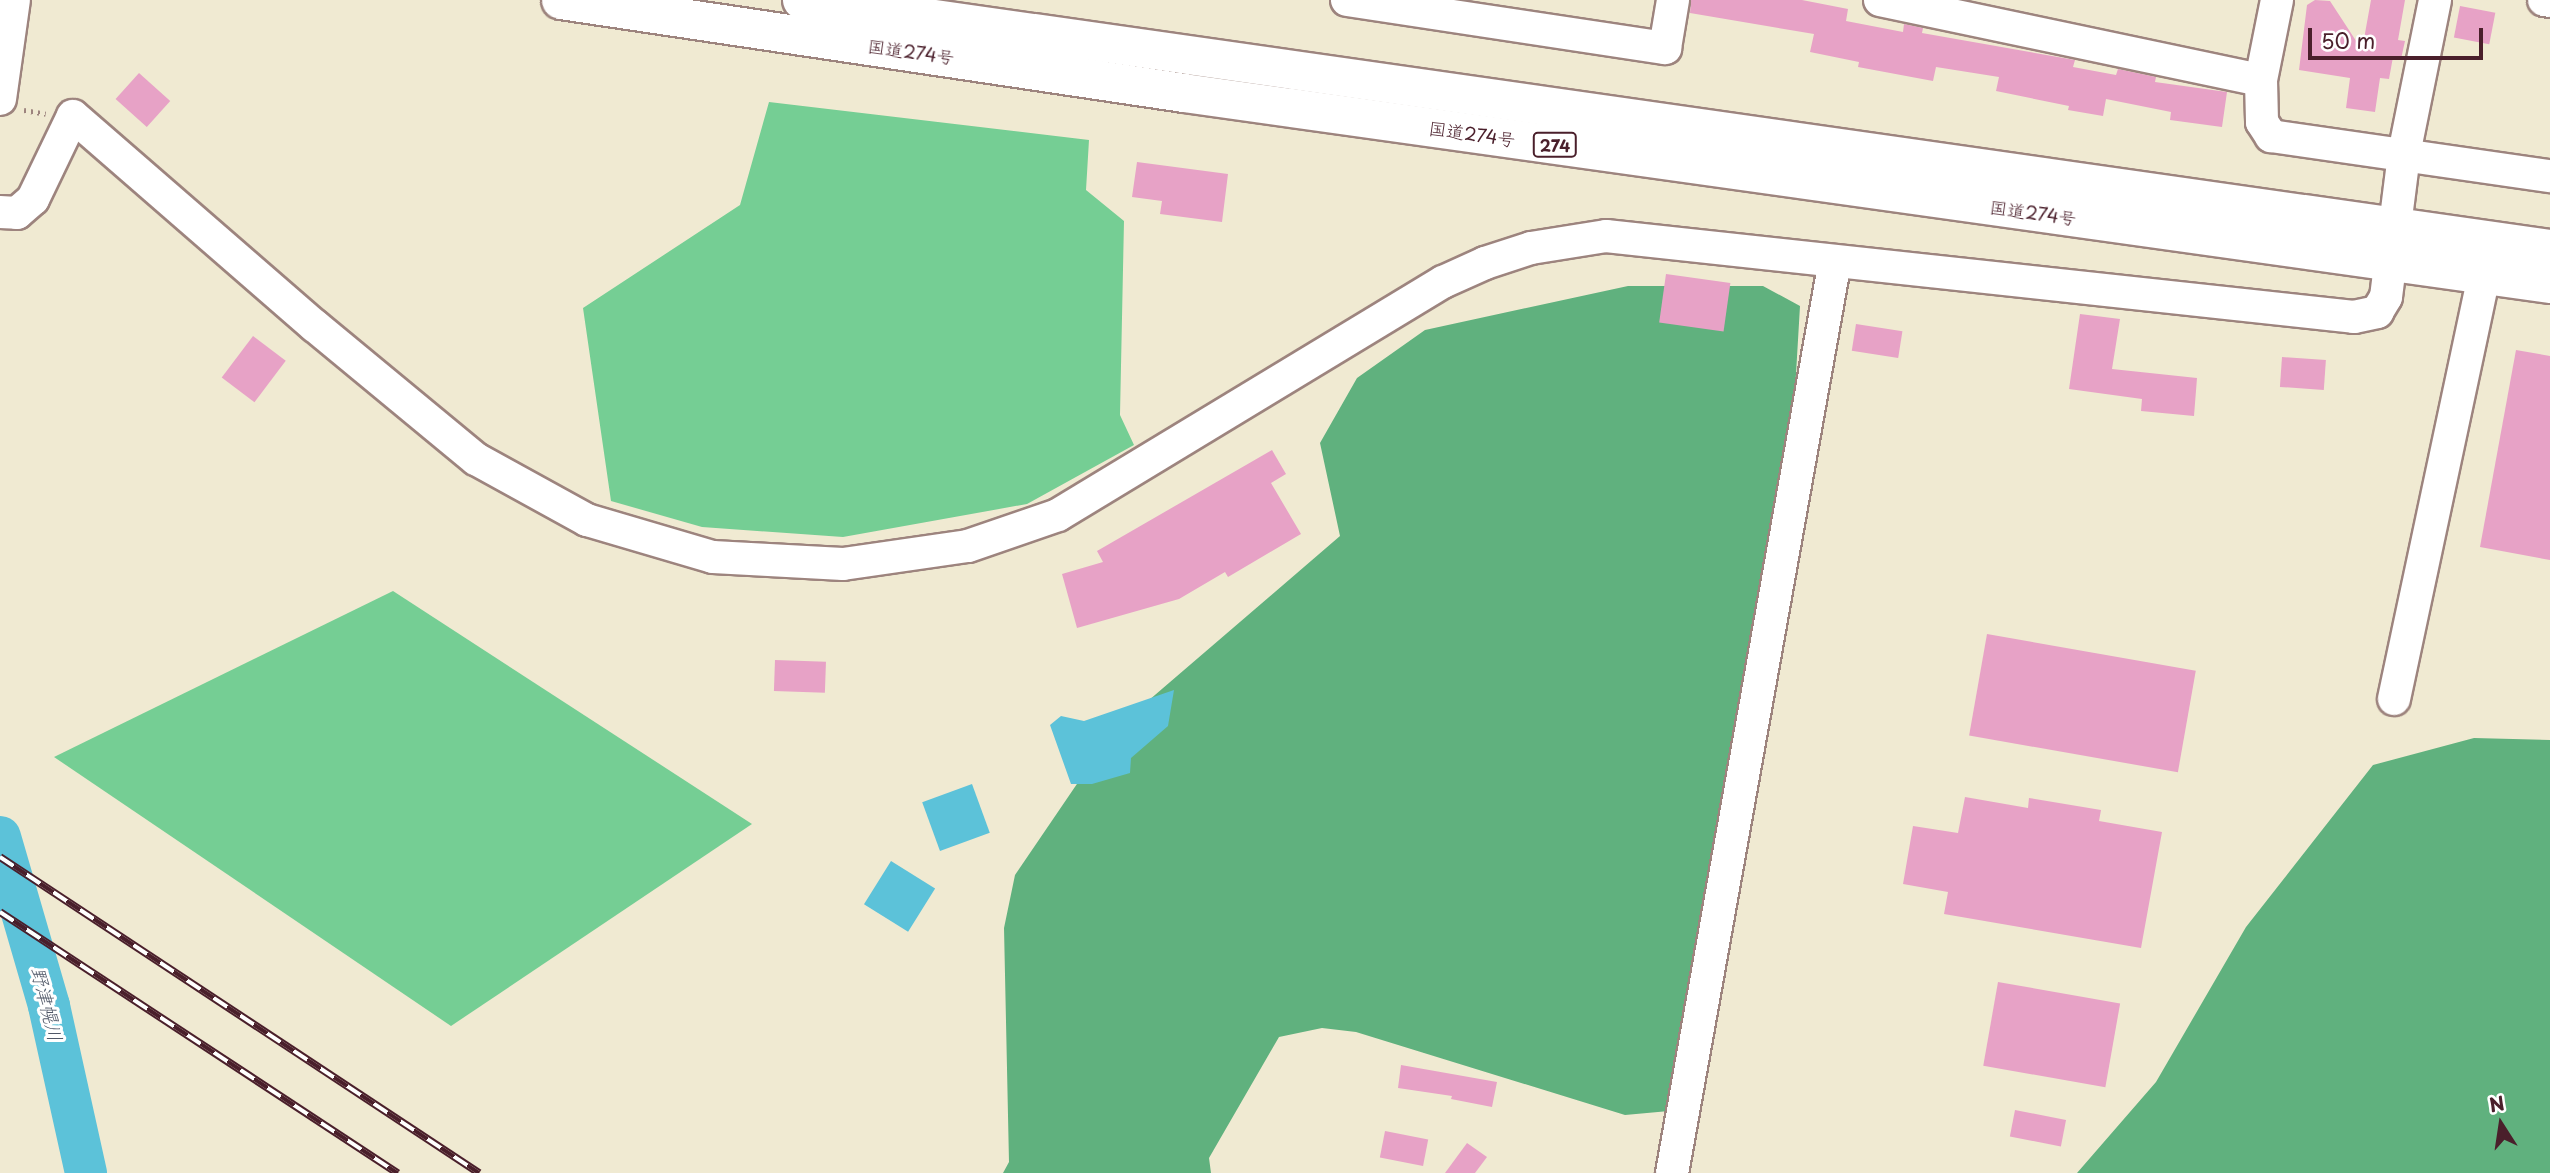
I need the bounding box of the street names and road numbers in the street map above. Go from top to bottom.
street label: 国道274号 [866,35,956,69]
street label: 国道274号 [1427,117,1517,151]
road number: 274 [1532,132,1578,158]
street label: 国道274号 [1988,196,2078,230]

